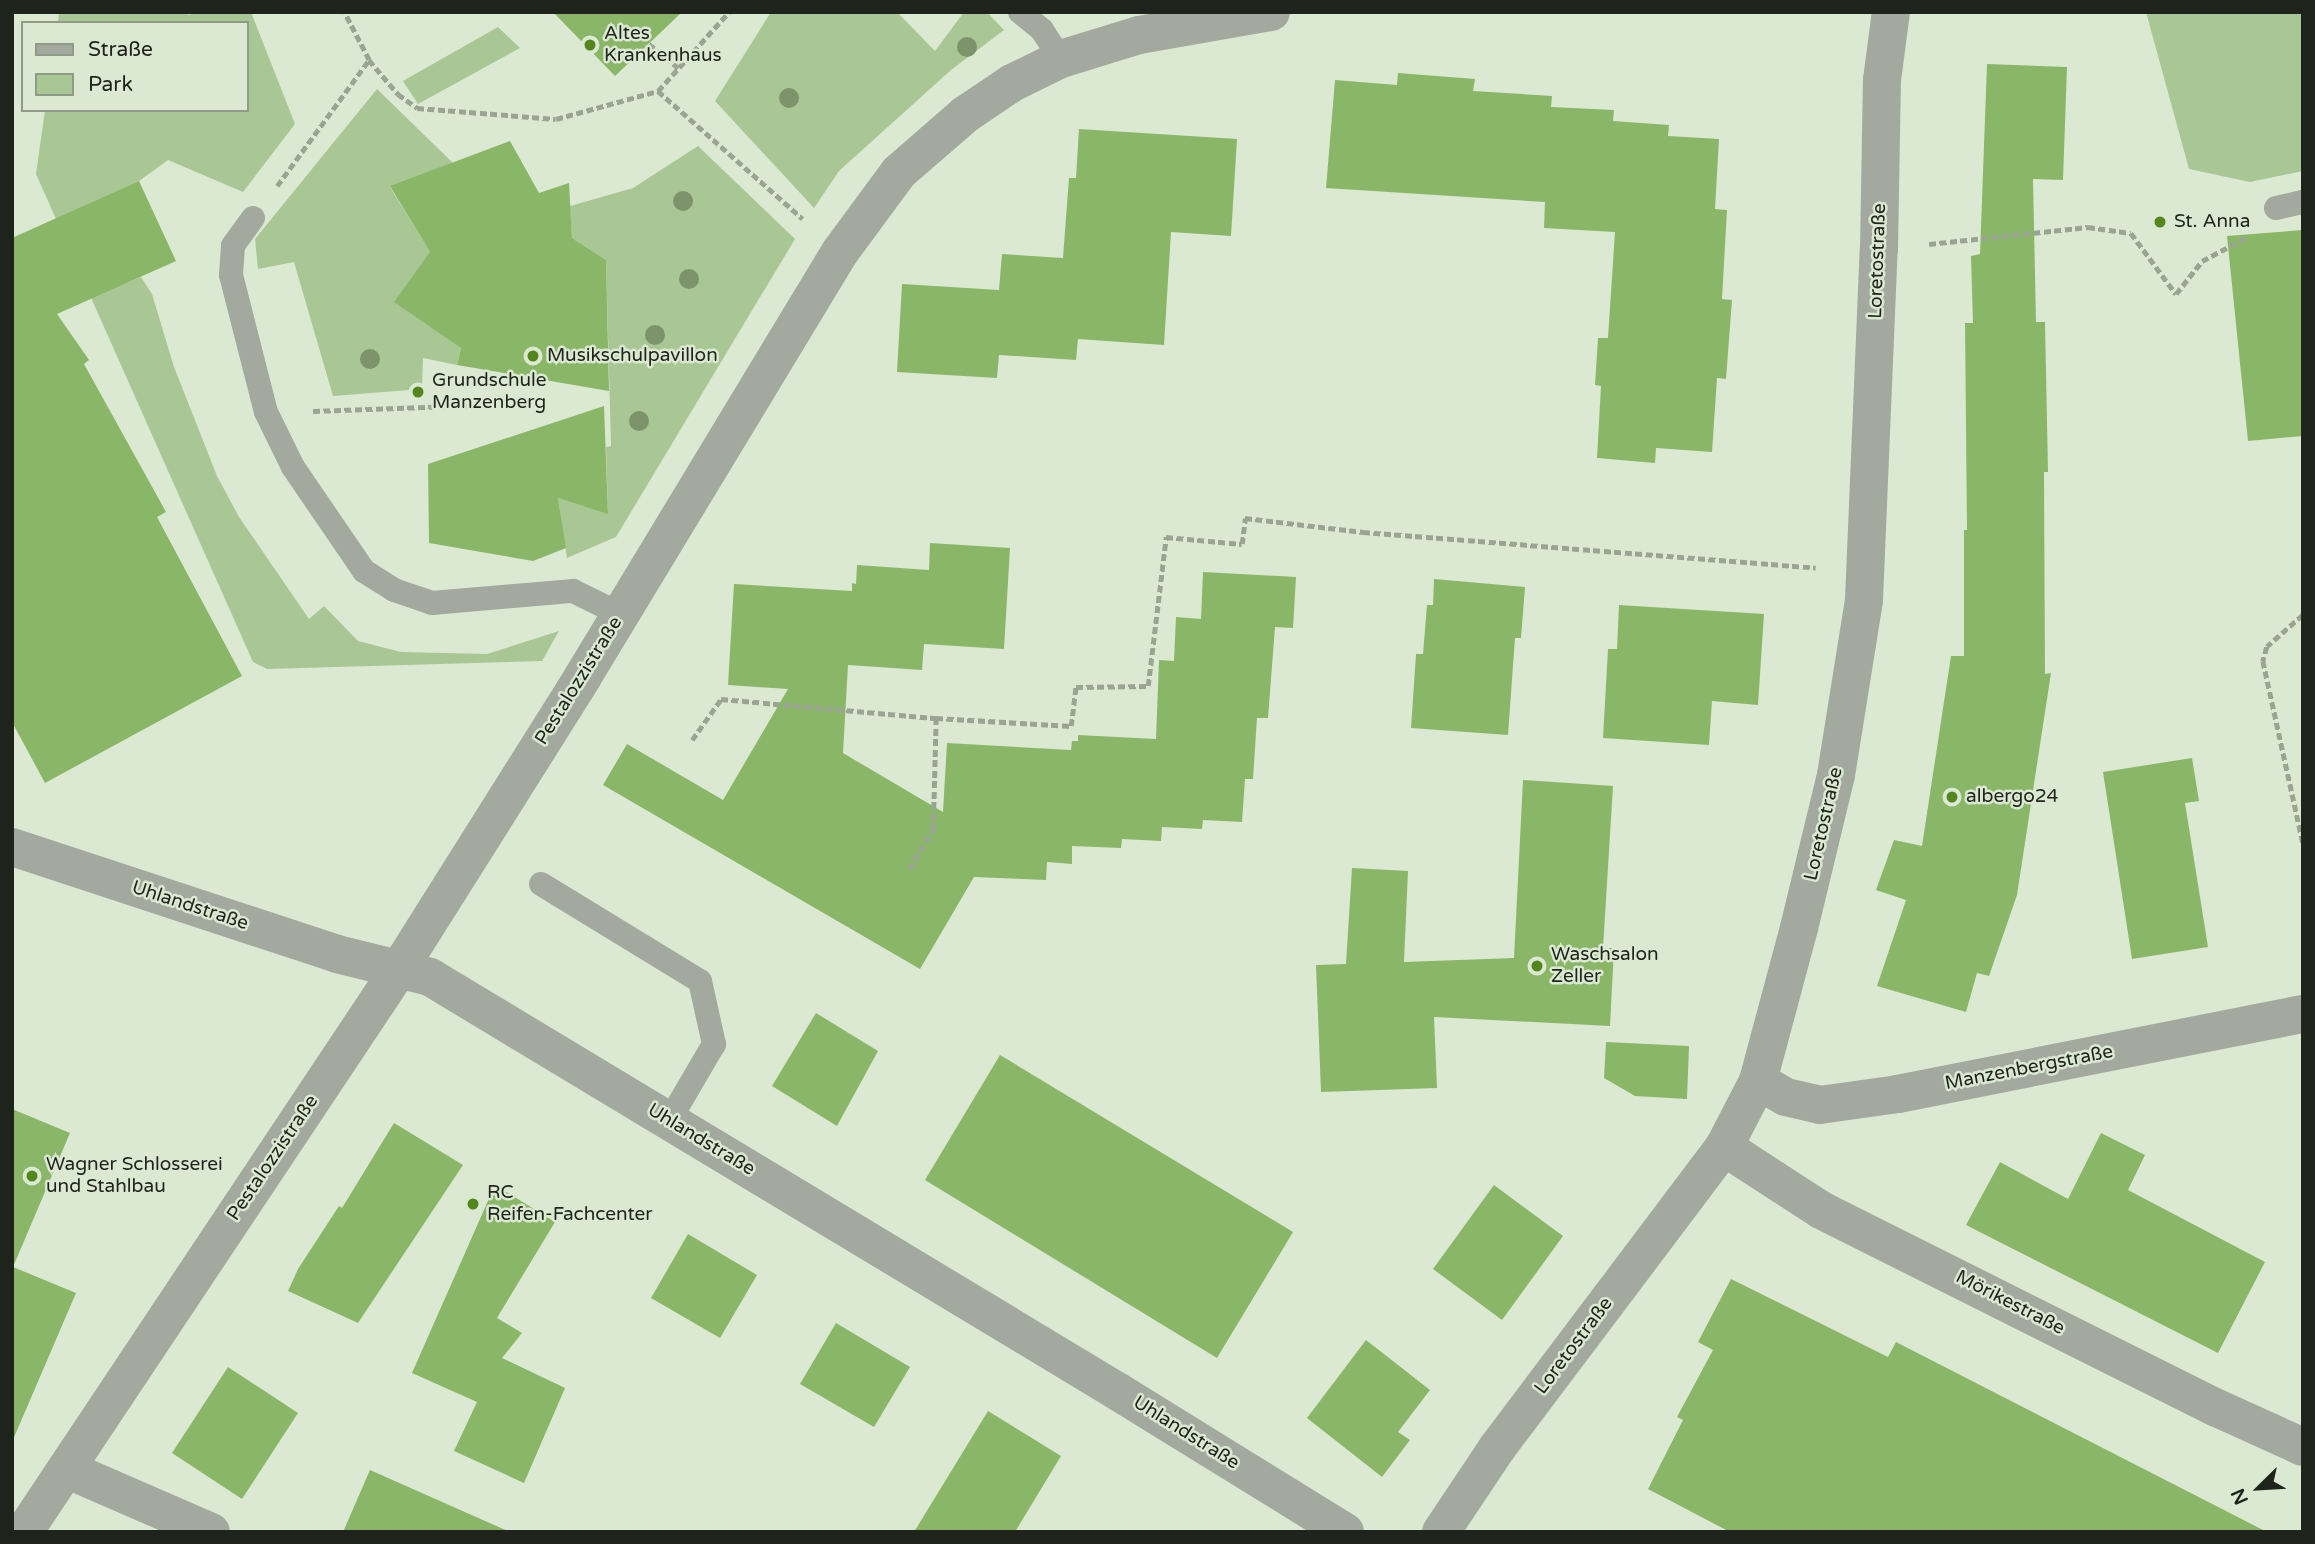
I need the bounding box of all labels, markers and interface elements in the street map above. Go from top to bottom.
legend [21,21,248,112]
place label: Altes Krankenhaus [604,23,722,67]
text: Straße [88,37,153,62]
marker: Altes Krankenhaus [582,37,598,53]
text: Park [88,72,133,97]
street label: Loretostraße [1865,203,1891,319]
place label: St. Anna [2174,211,2250,233]
marker: St. Anna [2152,214,2168,230]
place label: Musikschulpavillon [547,345,718,367]
marker: Musikschulpavillon [525,348,541,364]
place label: Grundschule Manzenberg [432,370,547,414]
marker: Grundschule Manzenberg [410,384,426,400]
street label: Pestalozzistraße [530,613,628,749]
street label: Loretostraße [1800,765,1848,883]
place label: albergo24 [1966,786,2059,808]
marker: albergo24 [1944,789,1960,805]
street label: Uhlandstraße [129,876,251,936]
place label: Waschsalon Zeller [1551,944,1659,988]
marker: Waschsalon Zeller [1529,958,1545,974]
street label: Manzenbergstraße [1943,1041,2115,1095]
street label: Pestalozzistraße [223,1091,323,1225]
street label: Uhlandstraße [643,1099,759,1181]
place label: Wagner Schlosserei und Stahlbau [46,1154,223,1198]
marker: Wagner Schlosserei und Stahlbau [24,1168,40,1184]
place label: RC Reifen-Fachcenter [487,1182,653,1226]
marker: RC Reifen-Fachcenter [465,1196,481,1212]
street label: Mörikestraße [1952,1266,2068,1340]
street label: Loretostraße [1530,1293,1618,1399]
street label: Uhlandstraße [1129,1391,1243,1475]
north arrow [2224,1453,2294,1523]
text: N [2227,1485,2253,1508]

